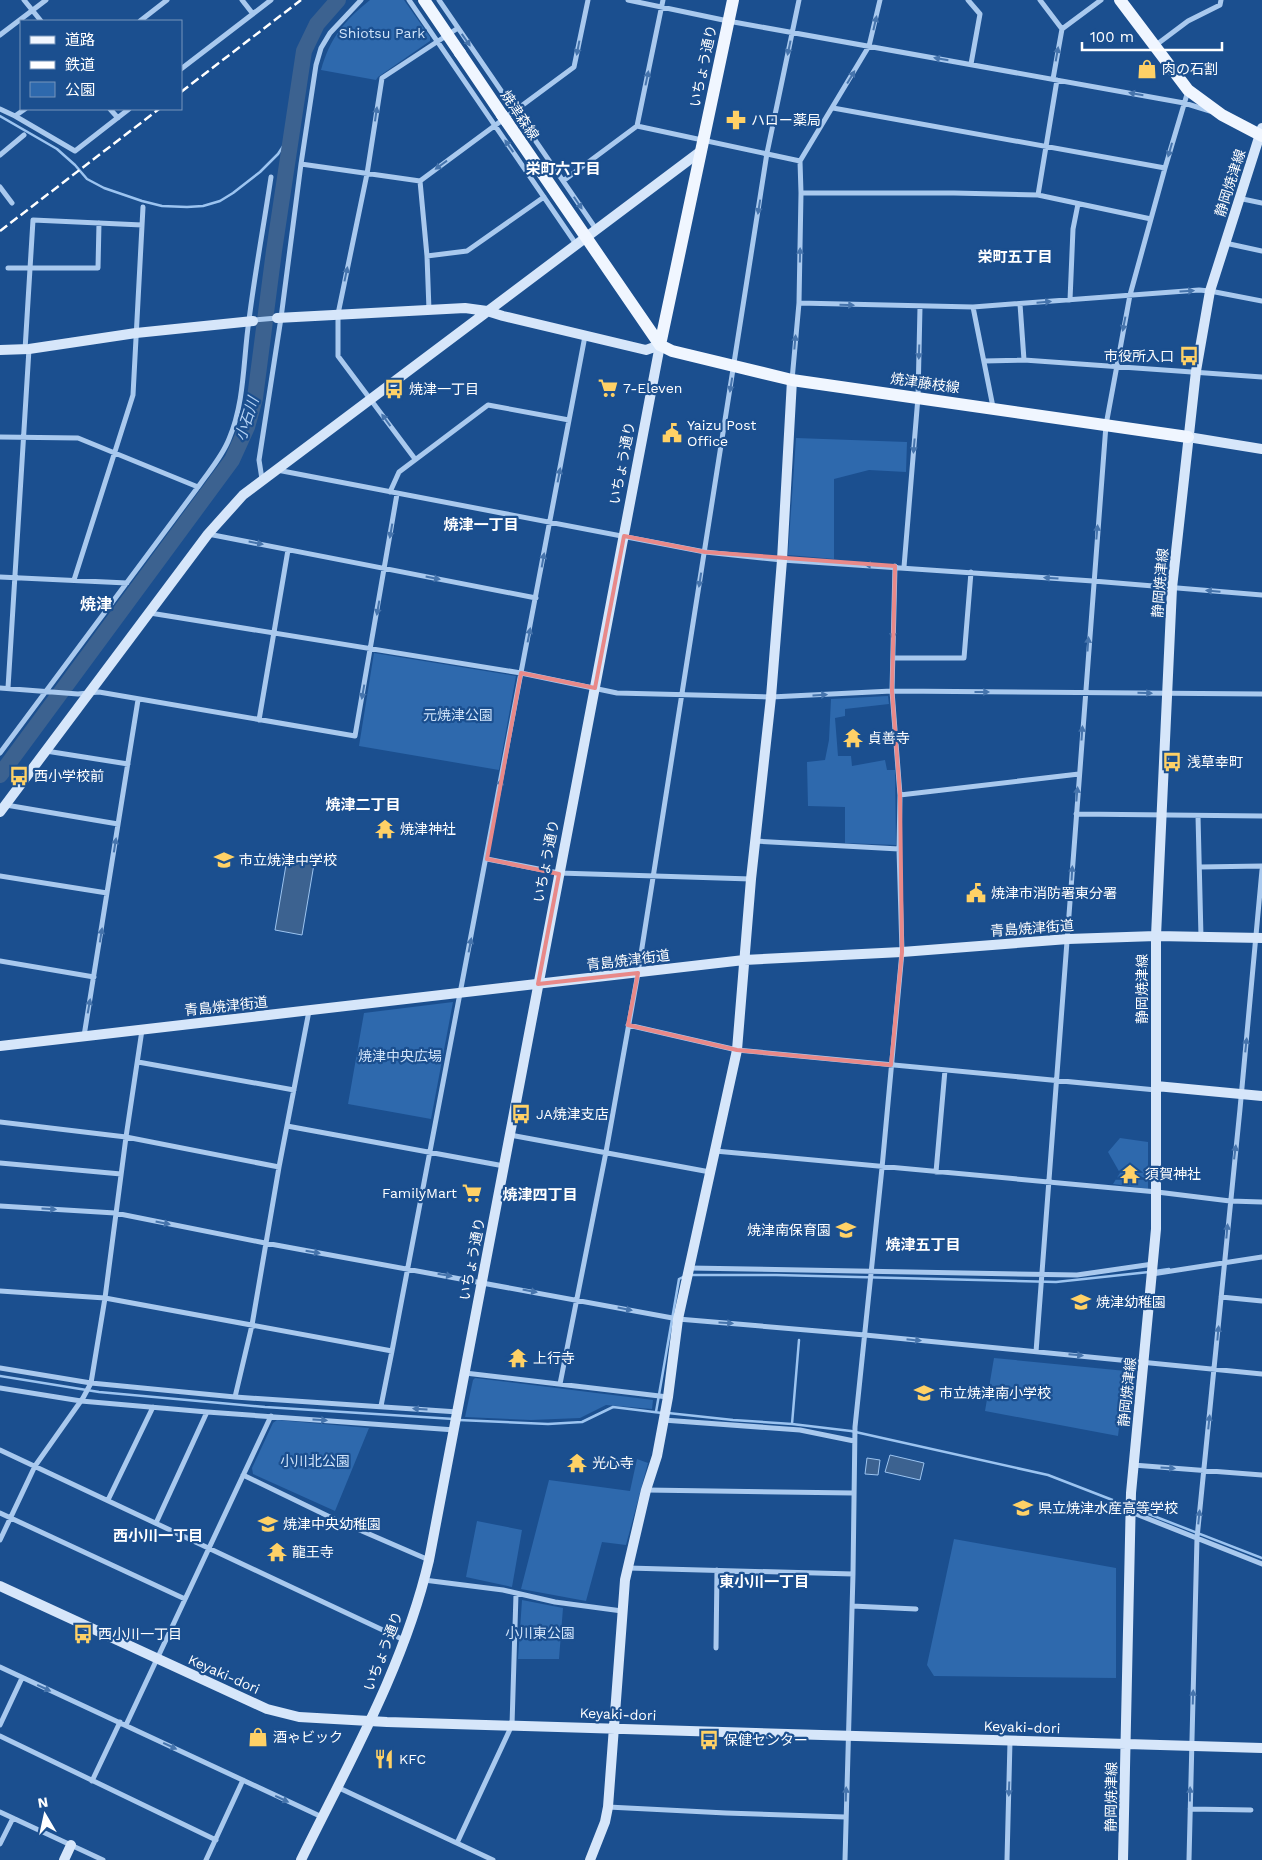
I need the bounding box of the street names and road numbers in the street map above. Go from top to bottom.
street label: いちょう通り [686,23,720,109]
street label: 焼津森線 [498,87,542,143]
street label: 静岡焼津線 [1212,147,1248,219]
street label: 焼津藤枝線 [889,370,961,396]
street label: いちょう通り [606,420,638,506]
street label: 静岡焼津線 [1149,547,1171,619]
street label: いちょう通り [530,818,562,904]
street label: 青島焼津街道 [990,917,1074,939]
street label: 青島焼津街道 [585,947,671,973]
street label: 静岡焼津線 [1134,954,1150,1024]
street label: 青島焼津街道 [183,994,269,1018]
street label: いちょう通り [456,1216,488,1302]
street label: 静岡焼津線 [1115,1356,1139,1428]
street label: いちょう通り [360,1609,406,1693]
street label: Keyaki-dori [186,1651,262,1697]
street label: Keyaki-dori [579,1705,657,1723]
street label: Keyaki-dori [983,1718,1061,1736]
street label: 静岡焼津線 [1102,1762,1120,1832]

